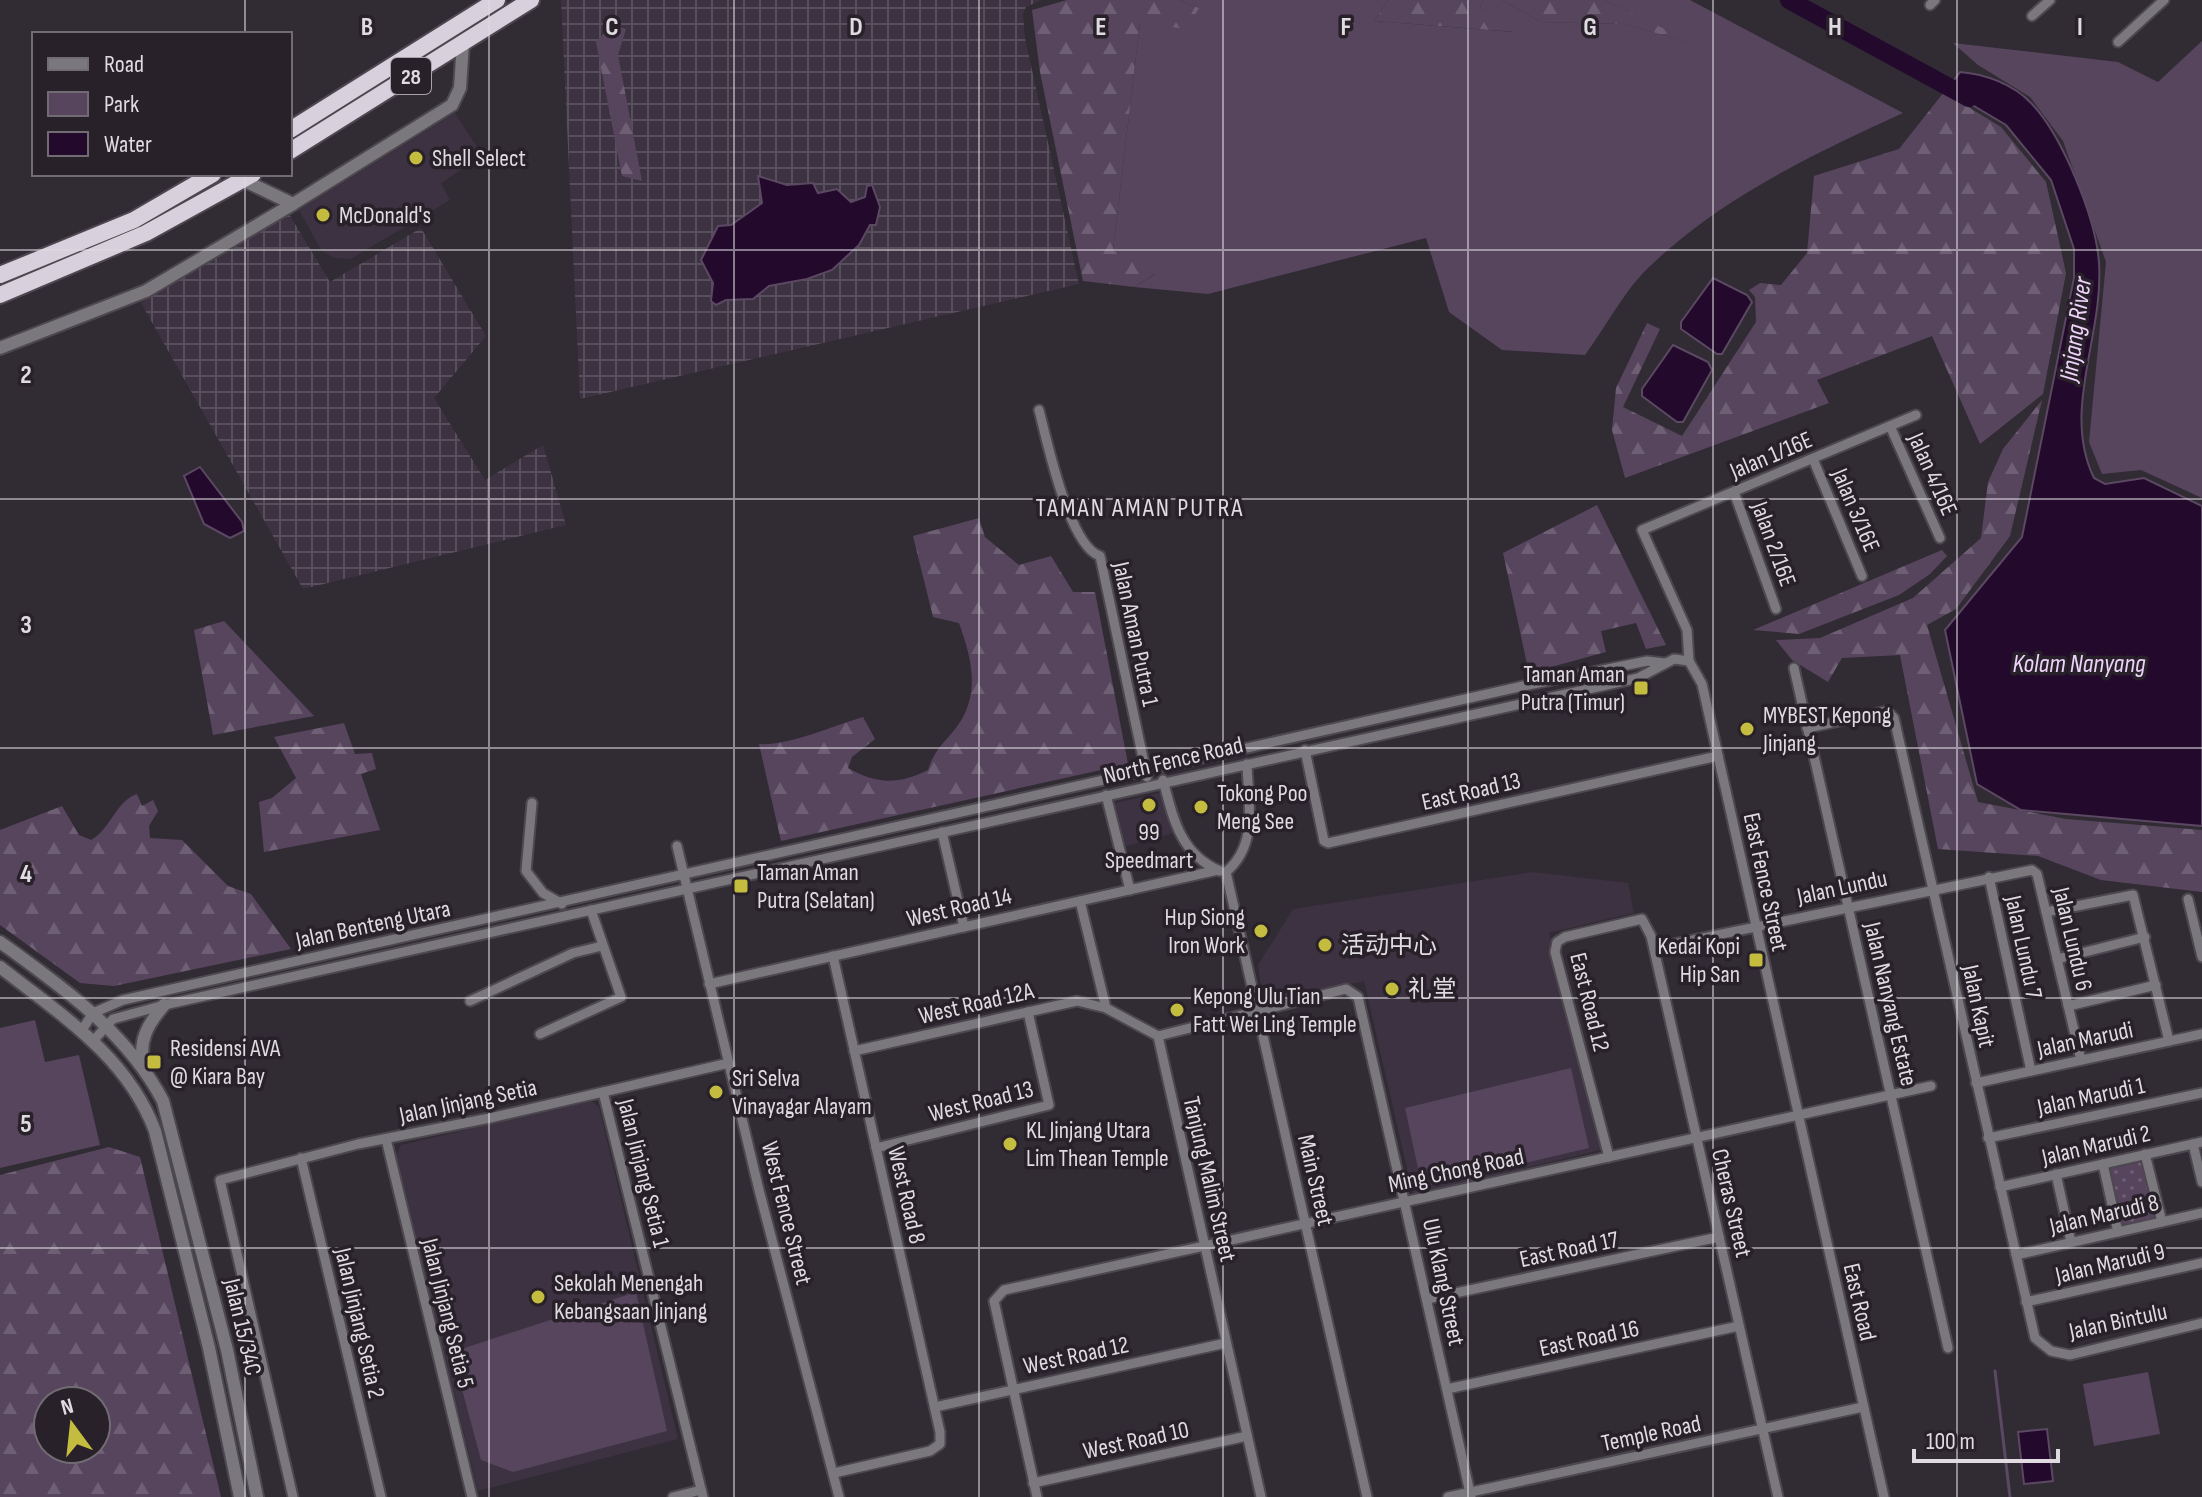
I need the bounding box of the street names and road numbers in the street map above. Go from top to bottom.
road number: 28 [391,58,431,94]
street label: Jalan 1/16E [1725,425,1817,486]
street label: Jalan 4/16E [1901,427,1964,520]
street label: Jalan 3/16E [1825,463,1886,556]
street label: Jalan 2/16E [1744,497,1802,591]
street label: Jalan Aman Putra 1 [1106,558,1165,710]
street label: North Fence Road [1100,730,1246,791]
street label: East Road 13 [1419,766,1523,817]
street label: East Fence Street [1737,810,1794,954]
street label: Jalan Lundu [1794,864,1890,911]
street label: West Road 14 [904,881,1014,934]
street label: Jalan Lundu 6 [2046,883,2099,994]
street label: Jalan Lundu 7 [1998,892,2049,1002]
street label: Jalan Benteng Utara [292,894,453,955]
street label: Jalan Nanyang Estate [1857,918,1923,1089]
street label: East Road 12 [1563,950,1616,1055]
street label: Jalan Kapit [1955,961,2001,1050]
street label: West Road 12A [916,976,1037,1031]
street label: Jalan Marudi [2034,1015,2135,1064]
street label: Jalan Marudi 1 [2034,1071,2148,1122]
street label: Jalan Jinjang Setia [396,1073,539,1130]
street label: West Road 13 [926,1074,1036,1128]
street label: Tanjung Malim Street [1176,1094,1243,1264]
street label: Jalan Jinjang Setia 1 [611,1095,676,1251]
street label: Jalan Marudi 2 [2038,1119,2153,1172]
street label: Main Street [1291,1132,1340,1229]
street label: West Fence Street [755,1138,818,1288]
street label: Ming Chong Road [1386,1142,1527,1199]
street label: West Road 8 [881,1144,932,1247]
street label: Cheras Street [1705,1146,1758,1260]
street label: Jalan Marudi 8 [2046,1188,2162,1241]
street label: Ulu Klang Street [1416,1216,1471,1348]
street label: East Road 17 [1517,1225,1622,1274]
street label: Jalan Jinjang Setia 5 [415,1234,480,1391]
street label: Jalan Marudi 9 [2052,1237,2168,1290]
street label: Jalan Jinjang Setia 2 [328,1244,391,1401]
street label: East Road [1837,1261,1882,1344]
street label: Jalan 15/34C [217,1275,268,1378]
street label: Jalan Bintulu [2066,1297,2170,1346]
street label: East Road 16 [1537,1314,1642,1363]
street label: West Road 12 [1021,1330,1131,1381]
street label: Temple Road [1599,1409,1704,1458]
street label: West Road 10 [1080,1415,1192,1466]

